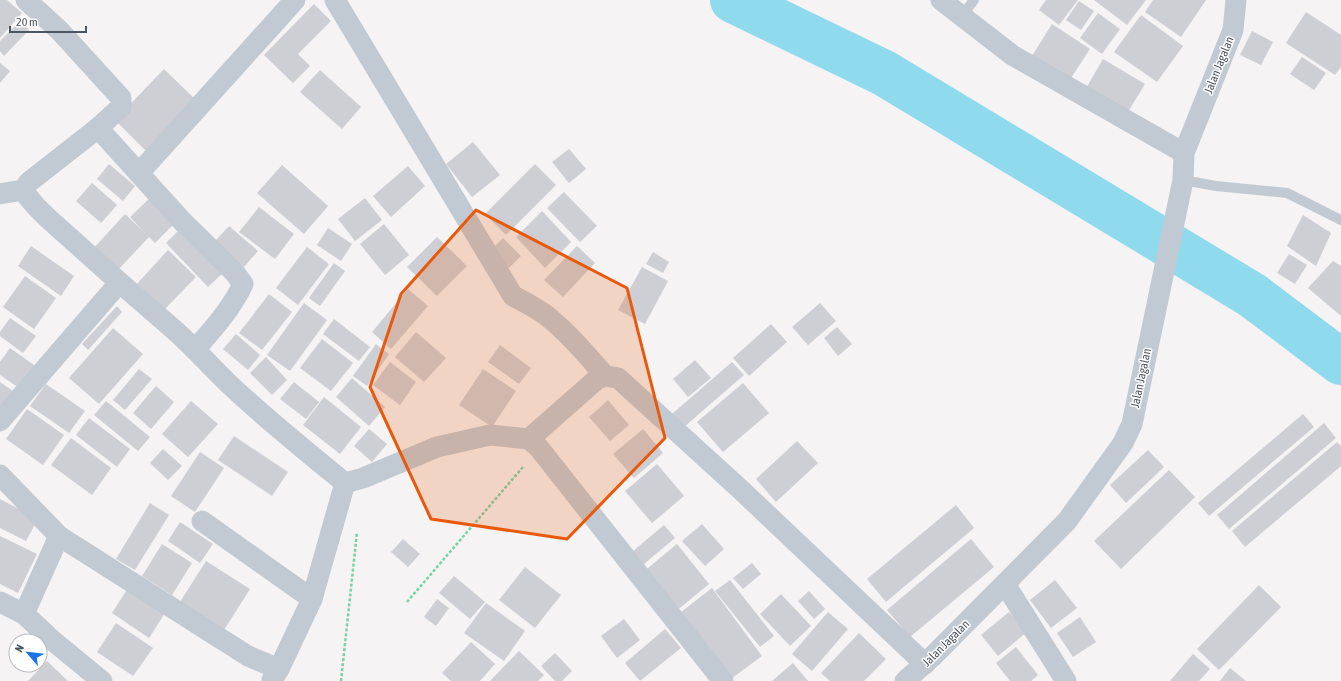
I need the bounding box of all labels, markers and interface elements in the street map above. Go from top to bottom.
scale bar [10,8,86,34]
text: 20 m [16,15,38,29]
street label: Jalan Jagalan [1201,34,1237,96]
street label: Jalan Jagalan [1128,347,1154,409]
street label: Jalan Jagalan [920,617,972,669]
north arrow [8,633,48,673]
text: N [12,643,26,654]

